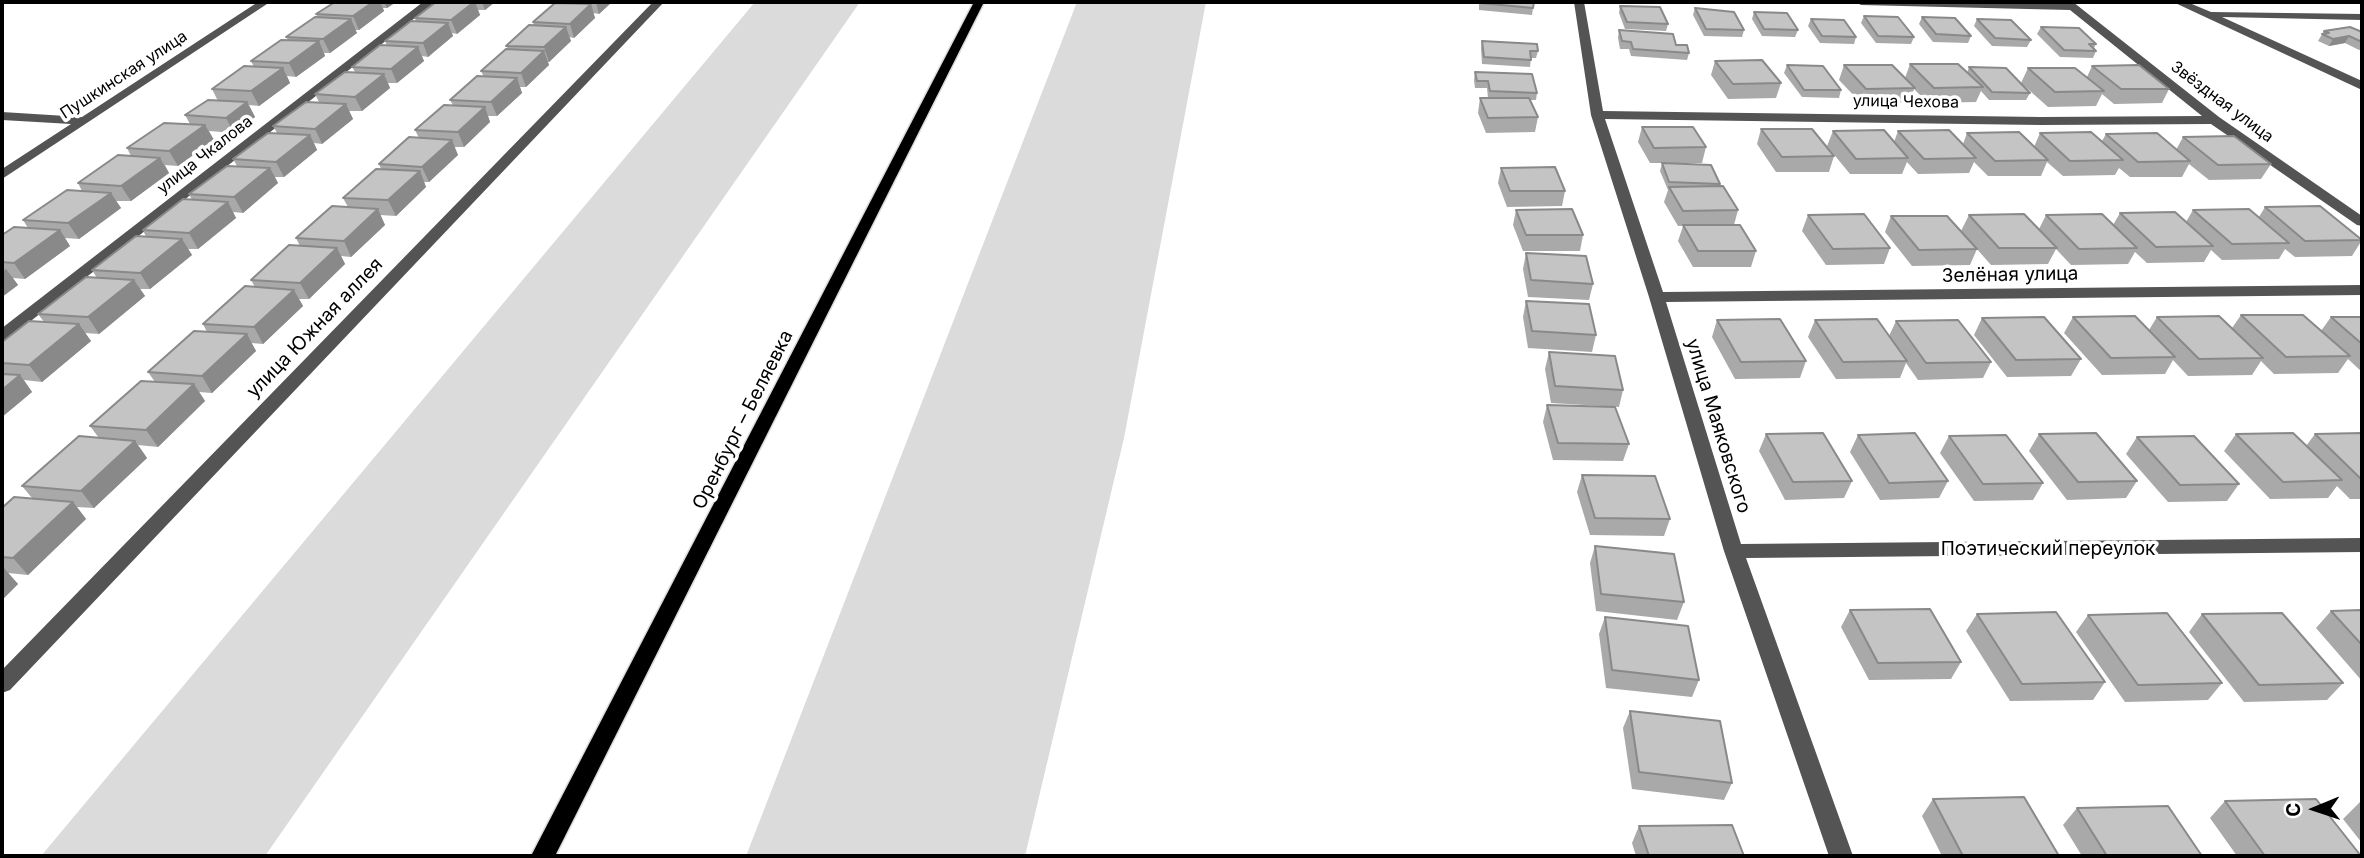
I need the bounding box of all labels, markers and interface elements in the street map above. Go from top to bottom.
street label: Пушкинская улица [57,27,191,123]
street label: Звёздная улица [2167,57,2277,147]
street label: улица Чехова [1853,91,1959,113]
street label: улица Чкалова [154,112,256,198]
street label: улица Южная аллея [242,253,388,403]
street label: Зелёная улица [1942,262,2078,288]
street label: Оренбург – Беляевка [688,327,798,513]
street label: улица Маяковского [1681,336,1755,516]
street label: Поэтический переулок [1941,538,2155,560]
north arrow [2280,774,2350,844]
text: С [2282,802,2305,817]

